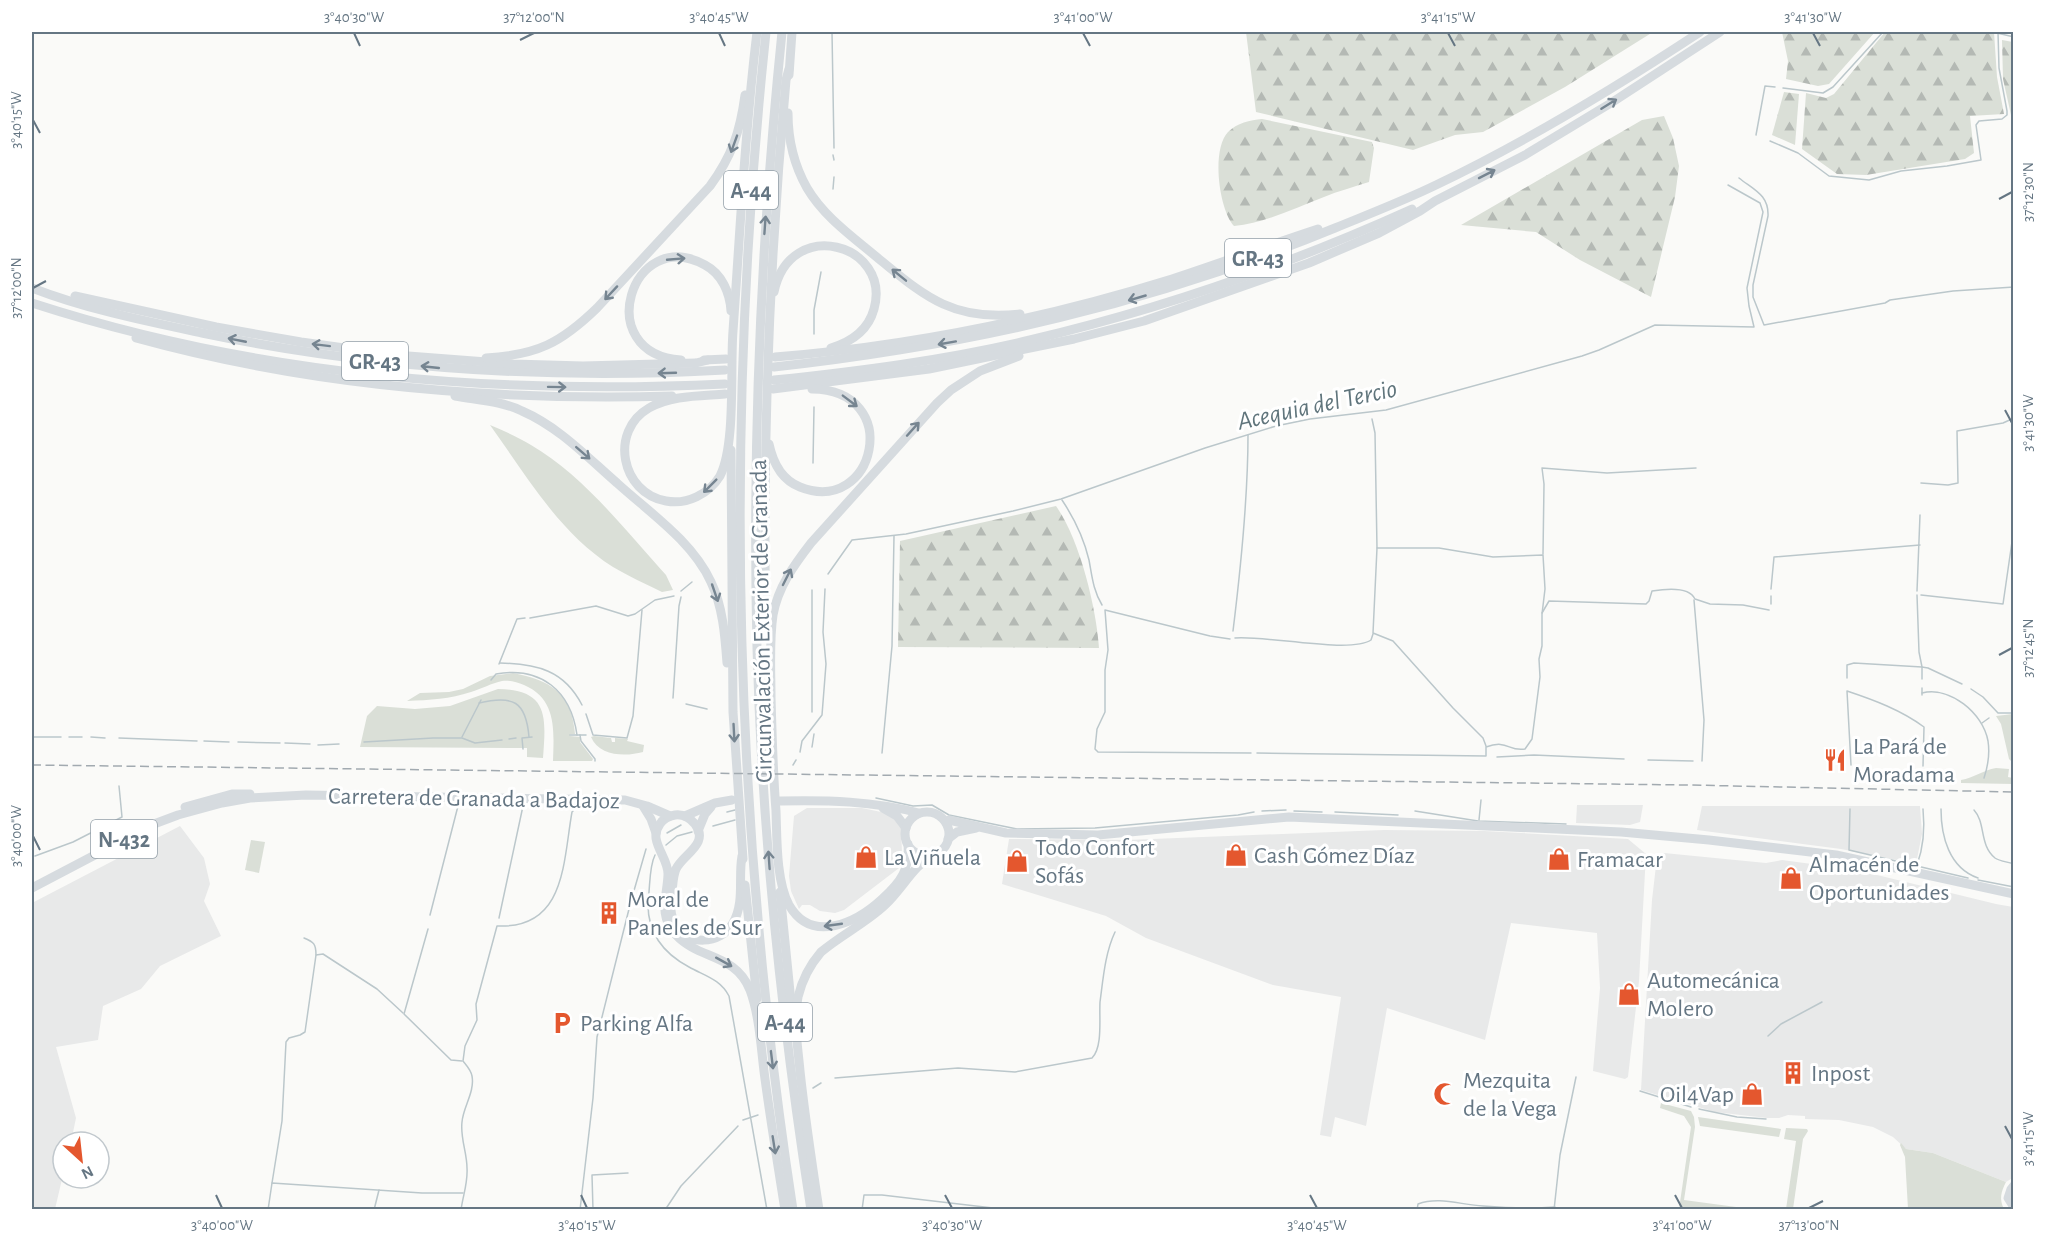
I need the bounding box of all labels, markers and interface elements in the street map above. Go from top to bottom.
text: 3°40'30"W [324,10,385,25]
text: 37°12'00"N [503,10,565,25]
text: 3°40'45"W [689,10,749,25]
text: 3°41'00"W [1053,10,1113,25]
text: 3°41'15"W [1421,10,1476,25]
text: 3°41'30"W [1784,10,1842,25]
text: 3°40'15"W [9,91,24,149]
one-way arrow [1600,98,1617,110]
one-way arrow [728,134,739,153]
text: 37°12'30"N [2021,162,2036,222]
one-way arrow [1478,168,1495,180]
road number: A-44 [724,171,778,209]
one-way arrow [759,216,770,236]
road number: GR-43 [1225,239,1291,277]
one-way arrow [665,253,685,264]
text: 37°12'00"N [9,257,24,319]
one-way arrow [891,268,907,281]
one-way arrow [604,286,618,301]
one-way arrow [1128,293,1147,304]
one-way arrow [228,334,247,345]
one-way arrow [938,338,957,349]
one-way arrow [312,339,332,350]
road number: GR-43 [342,342,408,380]
one-way arrow [421,361,441,372]
one-way arrow [657,368,677,379]
water label: Acequia del Tercio [1234,375,1399,435]
one-way arrow [546,382,566,393]
one-way arrow [841,394,857,407]
text: 3°41'30"W [2021,394,2036,452]
one-way arrow [906,422,920,437]
one-way arrow [575,446,590,460]
street label: Circunvalación Exterior de Granada [747,459,777,783]
one-way arrow [703,478,718,493]
one-way arrow [782,569,793,587]
one-way arrow [711,583,722,602]
text: 37°12'45"N [2021,618,2036,678]
one-way arrow [729,723,740,743]
place label: La Pará de Moradama [1853,735,1955,787]
restaurant icon: La Pará de Moradama [1822,747,1848,773]
street label: Carretera de Granada a Badajoz [328,784,620,814]
text: 3°40'00"W [9,804,24,867]
road number: N-432 [91,820,157,858]
place label: Todo Confort Sofás [1035,836,1155,888]
shop icon: Cash Gómez Díaz [1223,842,1249,868]
shop icon: La Viñuela [853,844,879,870]
place label: Cash Gómez Díaz [1254,844,1415,868]
place label: La Viñuela [884,846,981,870]
shop icon: Framacar [1546,846,1572,872]
shop icon: Todo Confort Sofás [1004,848,1030,874]
place label: Framacar [1577,848,1663,872]
one-way arrow [763,850,774,870]
place label: Almacén de Oportunidades [1809,853,1949,905]
shop icon: Almacén de Oportunidades [1778,865,1804,891]
place label: Moral de Paneles de Sur [627,888,762,940]
building icon: Moral de Paneles de Sur [596,900,622,926]
one-way arrow [823,920,843,931]
one-way arrow [715,956,732,968]
place label: Automecánica Molero [1647,969,1780,1021]
shop icon: Automecánica Molero [1616,981,1642,1007]
road number: A-44 [758,1003,812,1041]
parking icon: Parking Alfa [549,1010,575,1036]
place label: Parking Alfa [580,1012,693,1036]
one-way arrow [767,1050,778,1070]
building icon: Inpost [1780,1060,1806,1086]
place label: Inpost [1811,1062,1870,1086]
place label: Mezquita de la Vega [1463,1069,1557,1121]
mosque icon: Mezquita de la Vega [1432,1081,1458,1107]
shop icon: Oil4Vap [1739,1081,1765,1107]
place label: Oil4Vap [1660,1083,1734,1107]
text: 3°41'15"W [2021,1111,2036,1166]
north arrow [51,1130,111,1190]
one-way arrow [769,1135,780,1155]
text: N [79,1163,96,1182]
text: 3°40'00"W [191,1218,254,1233]
text: 3°40'15"W [558,1218,616,1233]
text: 3°40'30"W [922,1218,983,1233]
text: 3°40'45"W [1287,1218,1347,1233]
text: 3°41'00"W [1652,1218,1712,1233]
text: 37°13'00"N [1779,1218,1839,1233]

